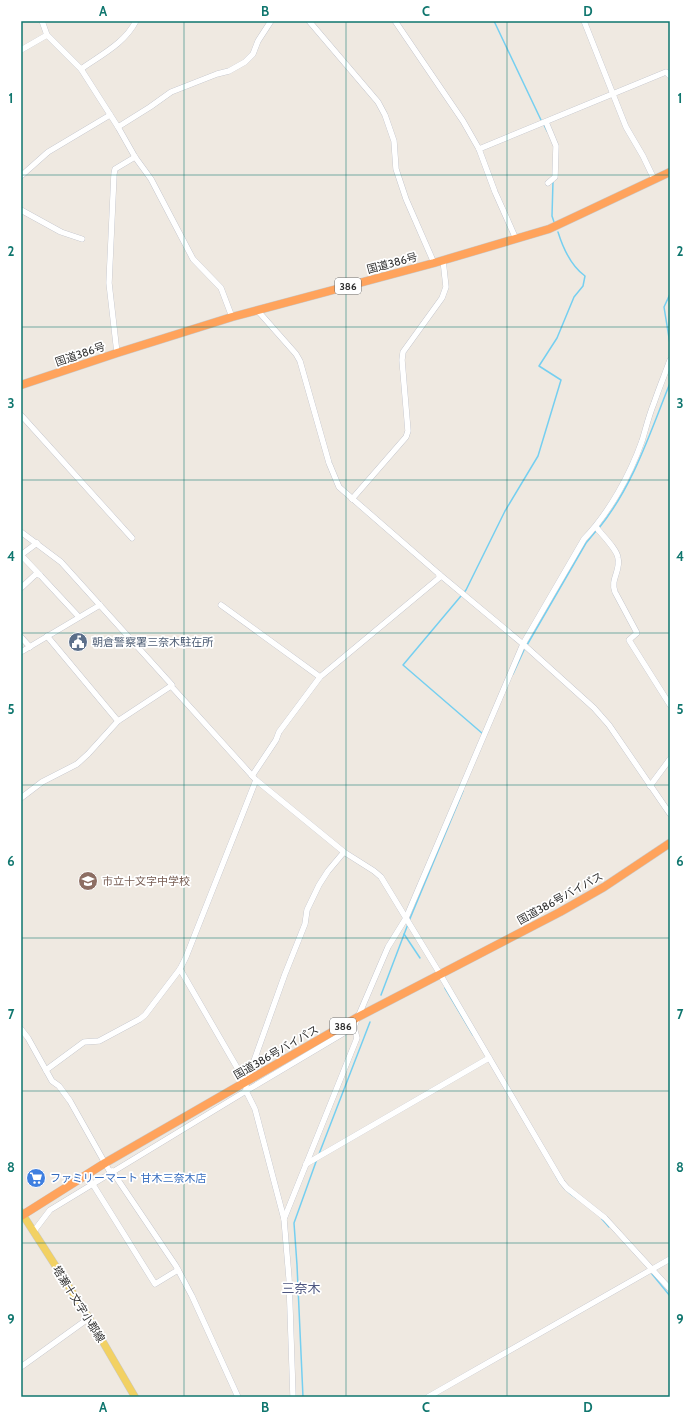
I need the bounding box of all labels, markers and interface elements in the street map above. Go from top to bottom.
text: A [99,3,108,19]
text: B [261,3,269,19]
text: C [422,3,430,19]
text: D [583,3,593,19]
text: 1 [9,90,13,106]
text: 1 [678,90,682,106]
text: 2 [8,243,15,259]
text: 2 [677,243,684,259]
street label: 国道386号 [365,250,419,276]
road number: 386 [335,278,361,294]
street label: 国道386号 [53,339,107,369]
text: 3 [7,395,15,411]
text: 3 [676,395,684,411]
text: 4 [7,548,15,564]
text: 4 [676,548,684,564]
public building icon: 朝倉警察署三奈木駐在所 [67,631,89,653]
place label: 朝倉警察署三奈木駐在所 [92,635,214,649]
text: 5 [8,701,15,717]
text: 5 [677,701,684,717]
text: 6 [7,853,15,869]
text: 6 [676,853,684,869]
street label: 国道386号バイパス [515,869,605,927]
school or university icon: 市立十文字中学校 [77,870,99,892]
place label: 市立十文字中学校 [102,874,190,888]
text: 7 [8,1006,15,1022]
text: 7 [677,1006,684,1022]
road number: 386 [330,1018,356,1034]
street label: 国道386号バイパス [231,1022,321,1082]
text: 8 [7,1159,15,1175]
text: 8 [676,1159,684,1175]
supermarket icon: ファミリーマート 甘木三奈木店 [25,1167,47,1189]
place label: ファミリーマート 甘木三奈木店 [50,1171,206,1185]
street label: 塔瀬十文字小郡線 [50,1263,108,1345]
district label: 三奈木 [281,1280,321,1296]
text: 9 [7,1311,15,1327]
text: 9 [676,1311,684,1327]
text: A [99,1399,108,1415]
text: B [261,1399,269,1415]
text: C [422,1399,430,1415]
text: D [583,1399,593,1415]

